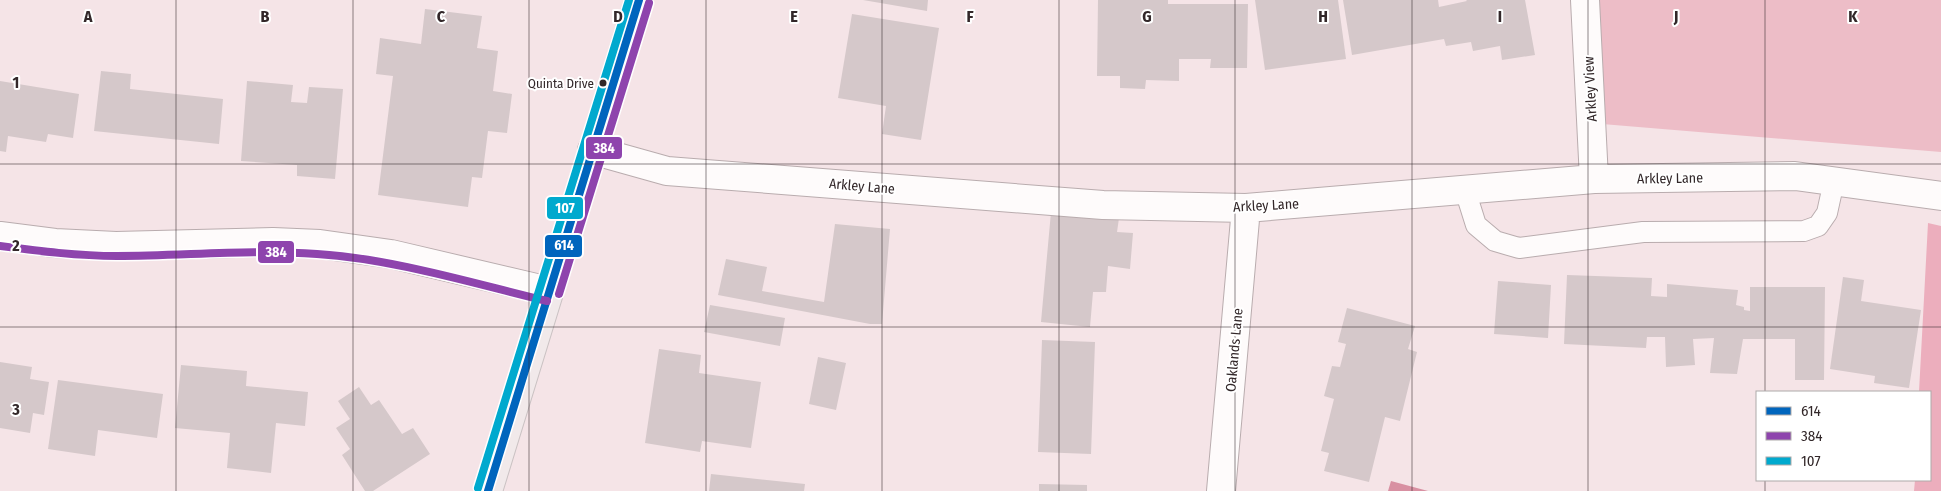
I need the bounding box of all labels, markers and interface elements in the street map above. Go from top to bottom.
text: A [83,7,93,26]
text: B [261,7,270,26]
text: C [437,7,446,26]
text: D [613,7,623,26]
text: E [790,7,798,26]
text: F [966,7,974,26]
text: G [1142,7,1152,26]
text: H [1318,7,1328,26]
text: I [1498,7,1502,26]
text: J [1673,7,1678,26]
text: K [1848,7,1858,26]
street label: Arkley View [1580,56,1601,122]
text: 1 [13,73,19,92]
place label: Quinta Drive [528,76,594,91]
marker: Quinta Drive [598,78,608,88]
line badge: 384 [585,136,623,160]
text: 384 [592,140,615,157]
street label: Arkley Lane [1637,169,1703,188]
street label: Arkley Lane [828,175,896,198]
street label: Arkley Lane [1233,195,1300,216]
line badge: 107 [546,196,584,220]
text: 107 [555,200,575,217]
line badge: 614 [544,234,583,258]
text: 2 [11,236,20,255]
text: 614 [554,237,574,254]
line badge: 384 [257,240,295,264]
text: 384 [264,244,287,261]
street label: Oaklands Lane [1222,307,1247,393]
legend [1756,391,1931,481]
text: 3 [11,400,20,419]
text: 614 [1801,402,1821,420]
text: 384 [1801,427,1823,445]
text: 107 [1801,452,1820,470]

